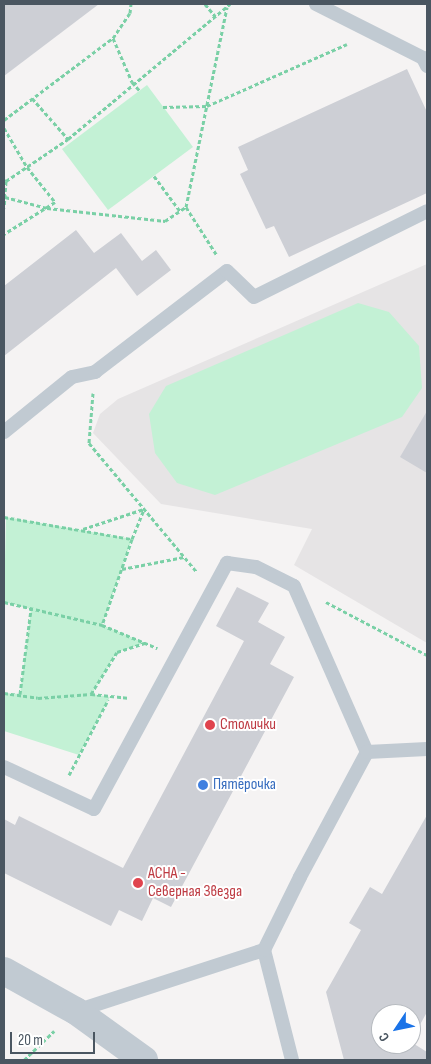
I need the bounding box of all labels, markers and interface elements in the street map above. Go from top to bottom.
place label: Столички [220,715,276,735]
marker: Столички [204,719,216,731]
place label: Пятёрочка [213,775,276,795]
marker: Пятёрочка [197,779,209,791]
place label: АСНА - Северная Звезда [148,864,242,902]
marker: АСНА - Северная Звезда [132,877,144,889]
north arrow [371,1004,421,1054]
scale bar [12,1022,98,1054]
text: С [375,1029,393,1045]
text: 20 m [18,1031,43,1050]

